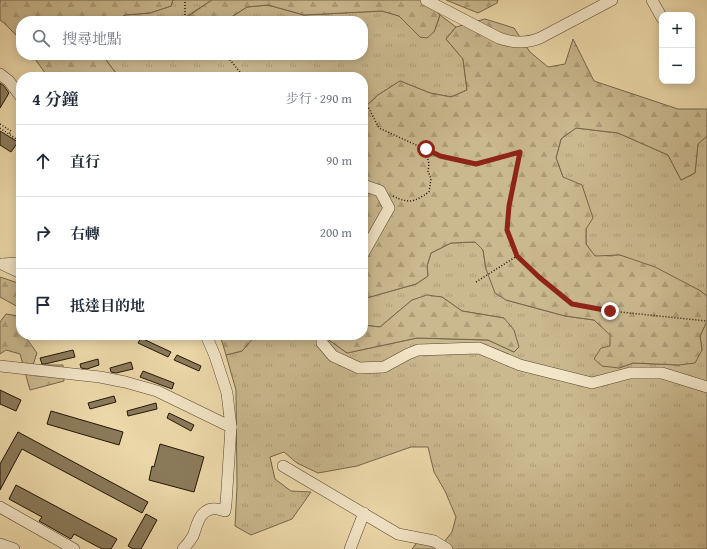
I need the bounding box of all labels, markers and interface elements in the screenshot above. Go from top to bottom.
map controls [659,12,695,84]
button: + [659,12,695,48]
search box [16,16,368,60]
icon: search [30,27,52,49]
text: 搜尋地點 [62,28,122,49]
button: − [659,48,695,84]
text: 4 分鐘 [32,86,79,111]
text: 步行 · 290 m [286,89,352,108]
route start [417,140,435,158]
icon: ahead [32,150,54,172]
text: 直行 [70,151,100,172]
text: 90 m [326,151,352,170]
icon: right [32,222,54,244]
text: 右轉 [70,223,100,244]
text: 200 m [320,223,352,242]
icon: arrive [32,294,54,316]
text: 抵達目的地 [70,295,145,316]
route end [601,302,619,320]

